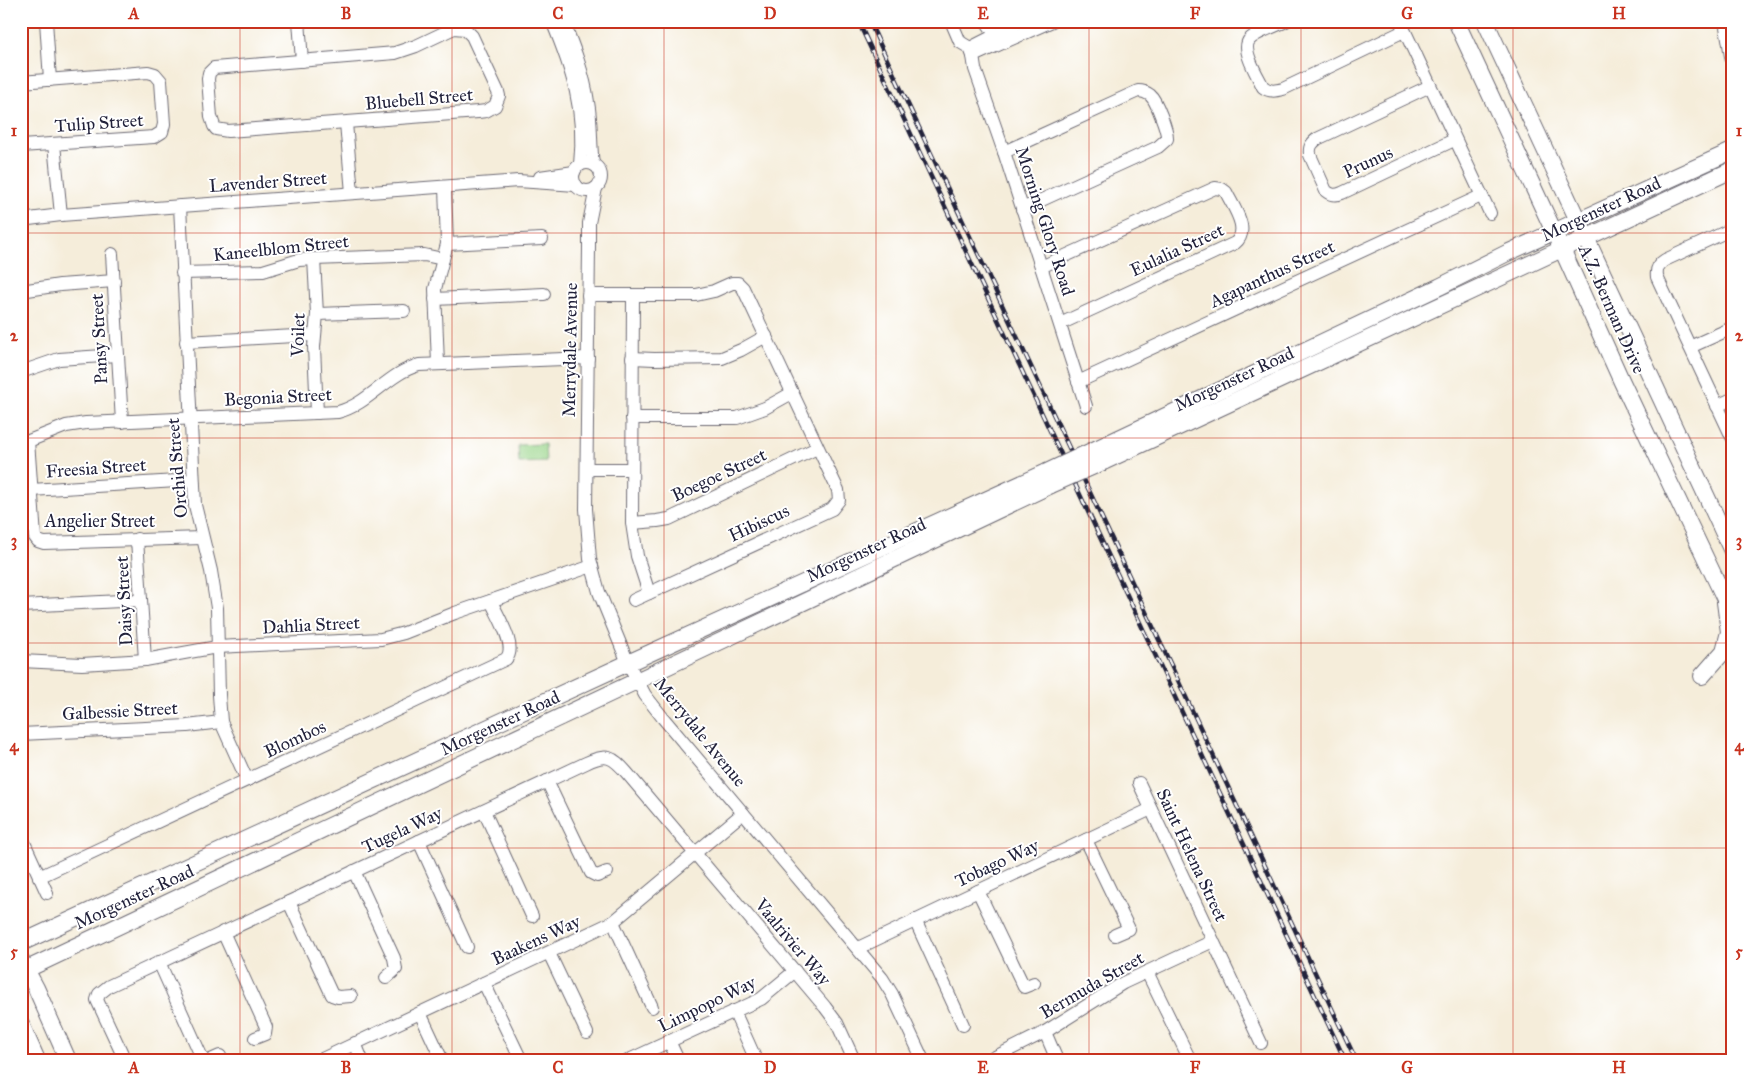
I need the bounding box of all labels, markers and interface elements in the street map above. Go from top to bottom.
text: A [128,4,140,23]
text: B [341,4,351,23]
text: C [553,4,564,23]
text: D [764,4,777,23]
text: E [977,4,989,23]
text: F [1190,4,1201,23]
text: G [1401,4,1413,23]
text: H [1612,4,1626,23]
street label: Bluebell Street [364,83,475,115]
street label: Tulip Street [54,109,145,137]
text: 1 [11,121,18,140]
text: 1 [1736,121,1743,140]
street label: Prunus [1340,141,1396,183]
street label: Morning Glory Road [1010,144,1079,299]
street label: Lavender Street [208,167,328,197]
street label: Morgenster Road [1538,172,1665,247]
street label: Eulalia Street [1127,218,1228,281]
street label: Kaneelblom Street [212,230,351,266]
street label: Agapanthus Street [1205,235,1339,314]
street label: A.Z. Berman Drive [1573,240,1650,377]
street label: Merrydale Avenue [558,283,582,417]
street label: Pansy Street [86,292,112,385]
street label: Voilet [286,312,310,358]
text: 2 [10,326,19,345]
text: 2 [1735,326,1744,345]
street label: Morgenster Road [1171,342,1298,417]
street label: Begonia Street [224,383,333,412]
street label: Orchid Street [162,416,192,519]
street label: Boegoe Street [668,443,771,507]
street label: Freesia Street [45,453,148,482]
street label: Hibiscus [725,499,793,547]
street label: Angelier Street [44,510,156,533]
street label: Morgenster Road [803,513,930,588]
text: 3 [11,531,17,551]
text: 3 [1736,531,1742,551]
street label: Daisy Street [111,555,137,647]
street label: Dahlia Street [262,611,361,639]
street label: Merrydale Avenue [649,673,751,791]
street label: Morgenster Road [437,686,564,761]
street label: Galbessie Street [62,697,179,725]
street label: Blombos [261,715,329,763]
text: 4 [10,736,20,756]
text: 4 [1735,736,1745,756]
street label: Saint Helena Street [1152,785,1233,925]
street label: Tugela Way [358,802,447,859]
street label: Tobago Way [952,834,1043,893]
street label: Morgenster Road [71,860,198,935]
street label: Vaalrivier Way [750,893,836,990]
street label: Baakens Way [488,910,584,970]
text: 5 [10,942,18,961]
text: 5 [1735,942,1743,961]
street label: Bermuda Street [1036,946,1148,1024]
street label: Limpopo Way [655,971,760,1037]
text: A [128,1058,140,1077]
text: B [341,1058,351,1077]
text: C [553,1058,564,1077]
text: D [764,1058,777,1077]
text: E [977,1058,989,1077]
text: F [1190,1058,1201,1077]
text: G [1401,1058,1413,1077]
text: H [1612,1058,1626,1077]

